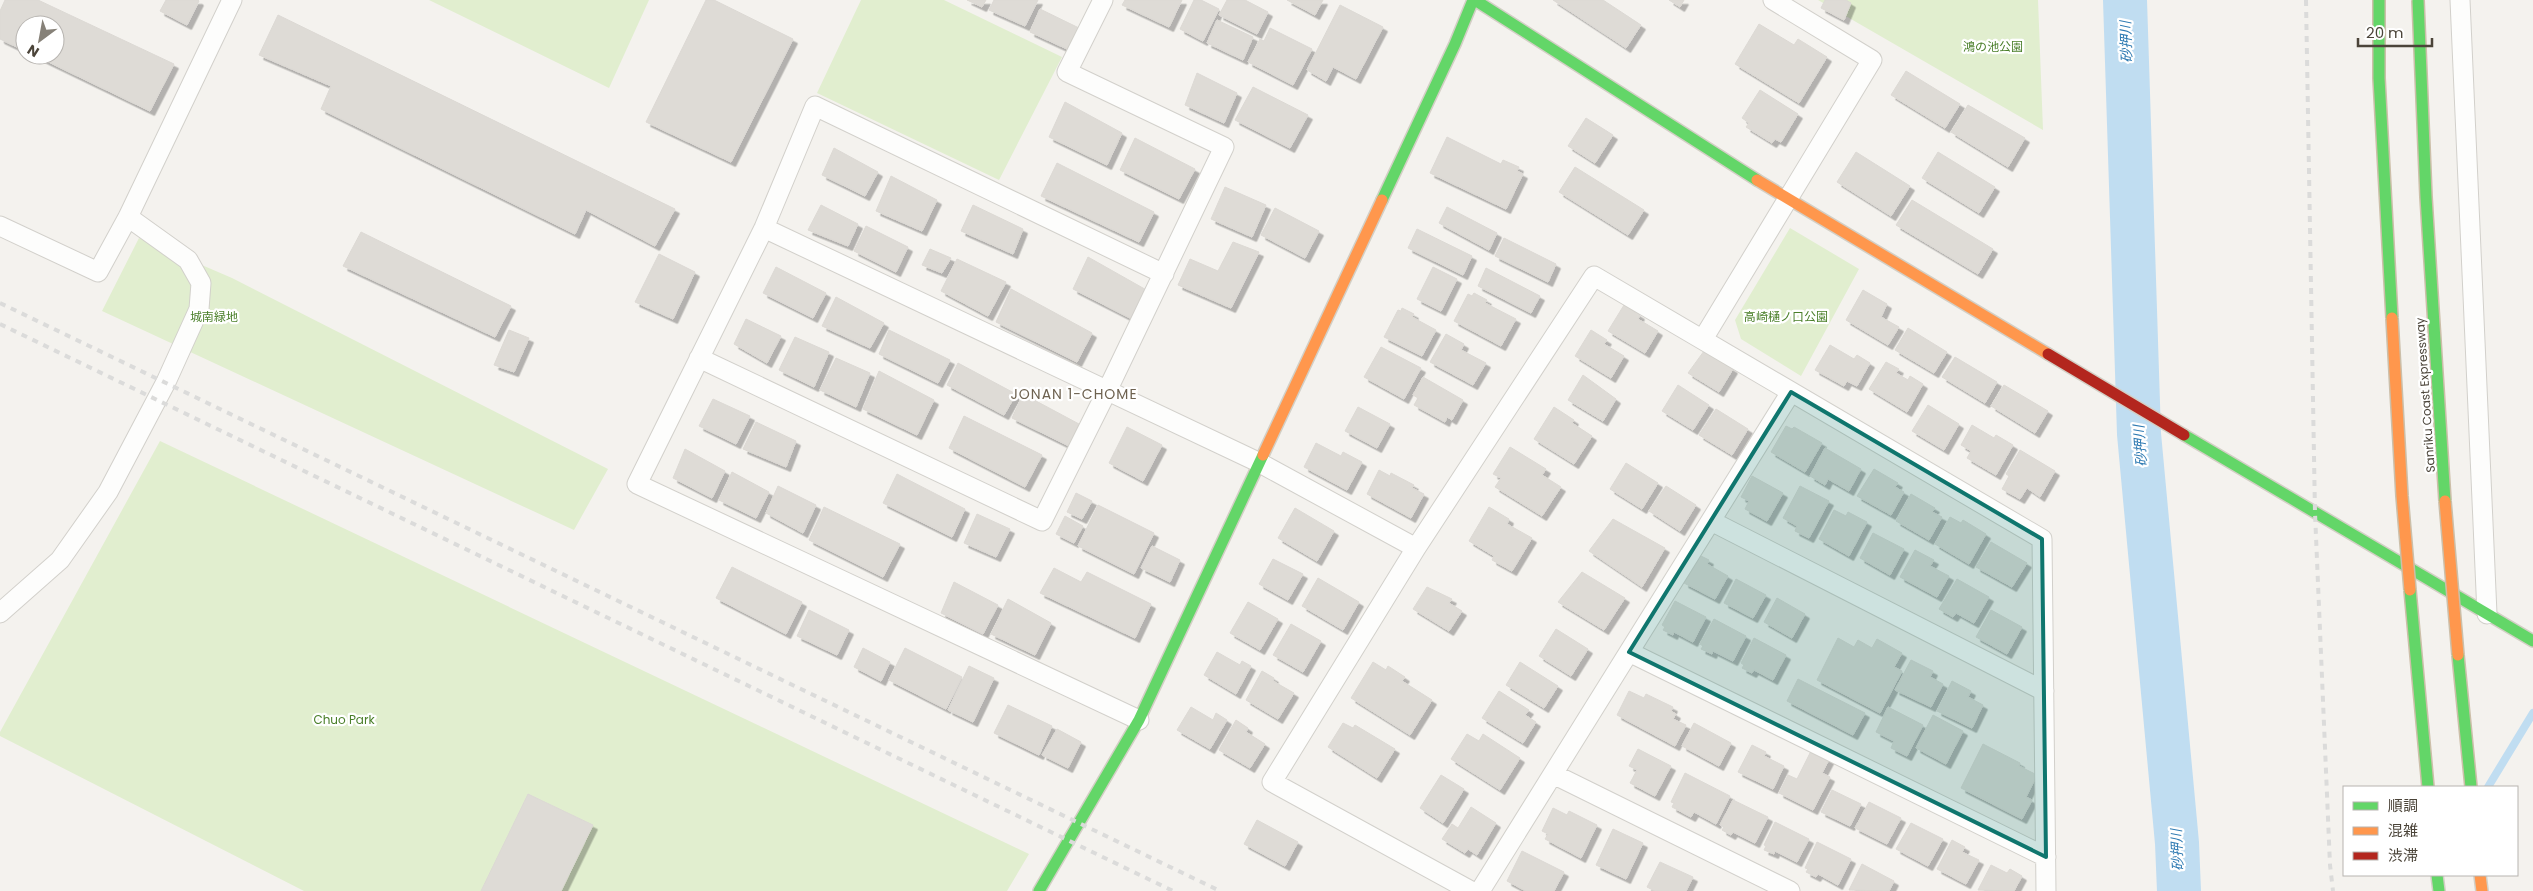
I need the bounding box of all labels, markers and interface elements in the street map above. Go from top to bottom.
north arrow [15,15,65,65]
scale bar [2358,15,2432,47]
water label: 砂押川 [2115,19,2137,63]
text: 20 m [2366,22,2404,43]
park label: 鴻の池公園 [1963,38,2023,55]
text: N [23,40,43,62]
park label: 城南緑地 [190,308,238,325]
park label: 高崎樋ノ口公園 [1744,308,1828,325]
street label: Sanriku Coast Expressway [2411,317,2439,473]
district label: JONAN 1-CHOME [1010,384,1138,404]
water label: 砂押川 [2128,422,2151,468]
park label: Chuo Park [313,711,375,728]
legend [2343,786,2518,876]
text: 順調 [2388,795,2418,816]
text: 混雑 [2388,820,2418,841]
water label: 砂押川 [2166,827,2188,871]
text: 渋滞 [2388,845,2418,866]

